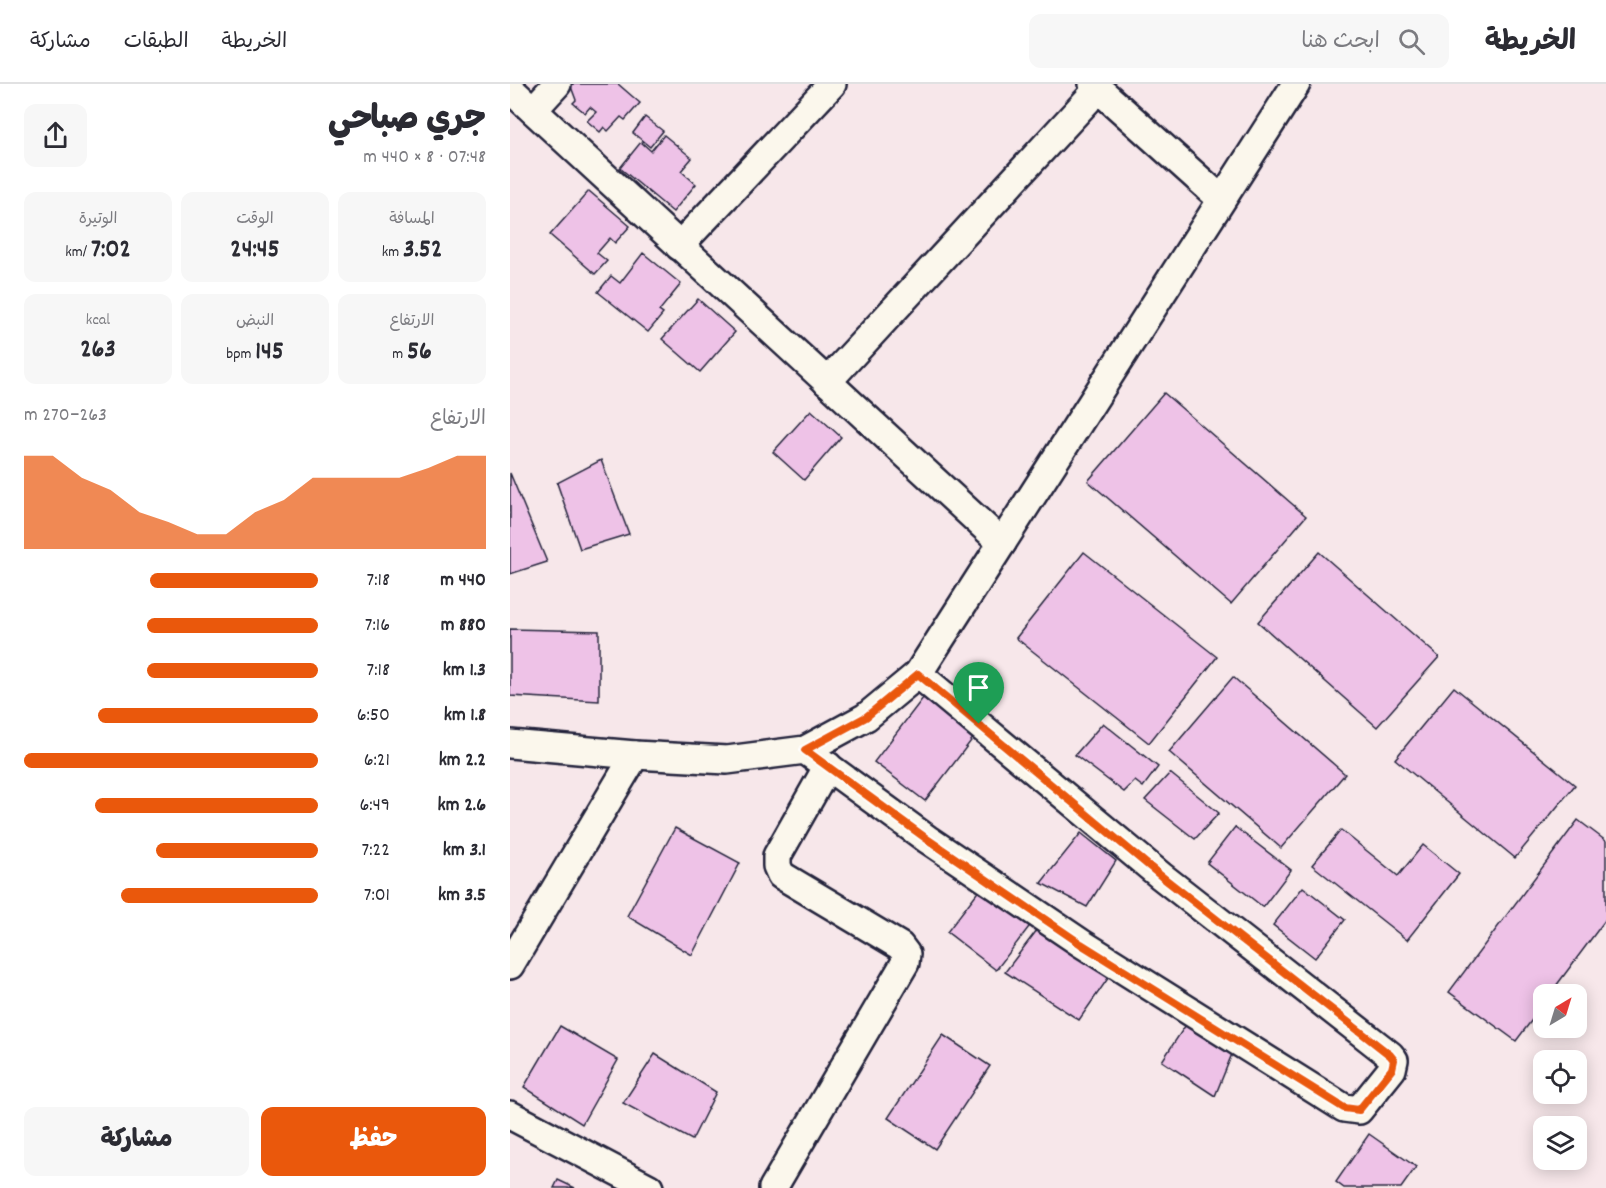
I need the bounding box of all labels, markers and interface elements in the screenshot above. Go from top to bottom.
search box [1029,14,1449,68]
text: الخريطة [1485,24,1576,64]
icon: search [1395,25,1428,58]
text: ابحث هنا [1301,27,1380,58]
text: مشاركة [30,28,91,58]
text: الطبقات [124,28,189,58]
text: الخريطة [222,28,287,58]
text: جري صباحي [328,98,486,145]
button: share [24,104,87,167]
text: 07:48 · 8 × 440 m [363,144,486,172]
text: الوتيرة [79,208,117,231]
text: الوقت [236,208,274,231]
text: المسافة [389,208,435,231]
text: 7:02 [91,232,131,269]
text: 24:45 [230,232,280,269]
text: 3.52 [403,232,442,269]
text: /km [65,241,91,264]
text: km [382,241,403,264]
text: kcal [86,309,110,332]
text: النبض [236,310,274,333]
text: الارتفاع [390,310,434,333]
text: 263 [80,332,116,369]
text: 145 [255,334,284,371]
text: 56 [407,334,432,371]
text: bpm [226,343,255,366]
text: m [392,343,407,366]
text: 263–270 m [24,402,107,430]
text: الارتفاع [430,406,486,434]
text: 7:18 [367,567,390,595]
text: 440 m [440,567,486,595]
text: 7:16 [365,612,390,640]
text: 880 m [441,612,486,640]
text: 7:18 [367,657,390,685]
text: 1.3 km [443,657,486,685]
pin [953,662,1004,724]
icon: arrive [962,671,995,704]
text: 6:50 [357,702,390,730]
text: 1.8 km [444,702,486,730]
text: 6:21 [364,747,390,775]
text: 2.2 km [439,747,486,775]
text: 6:49 [359,792,390,820]
text: 2.6 km [438,792,486,820]
text: 7:22 [362,837,390,865]
text: 3.1 km [443,837,486,865]
text: 7:01 [364,882,390,910]
text: 3.5 km [438,882,486,910]
north arrow [1533,984,1587,1038]
map controls [1533,984,1587,1170]
button: locate [1533,1050,1587,1104]
button: مشاركة [24,1107,249,1176]
button: حفظ [261,1107,486,1176]
button: layers [1533,1116,1587,1170]

